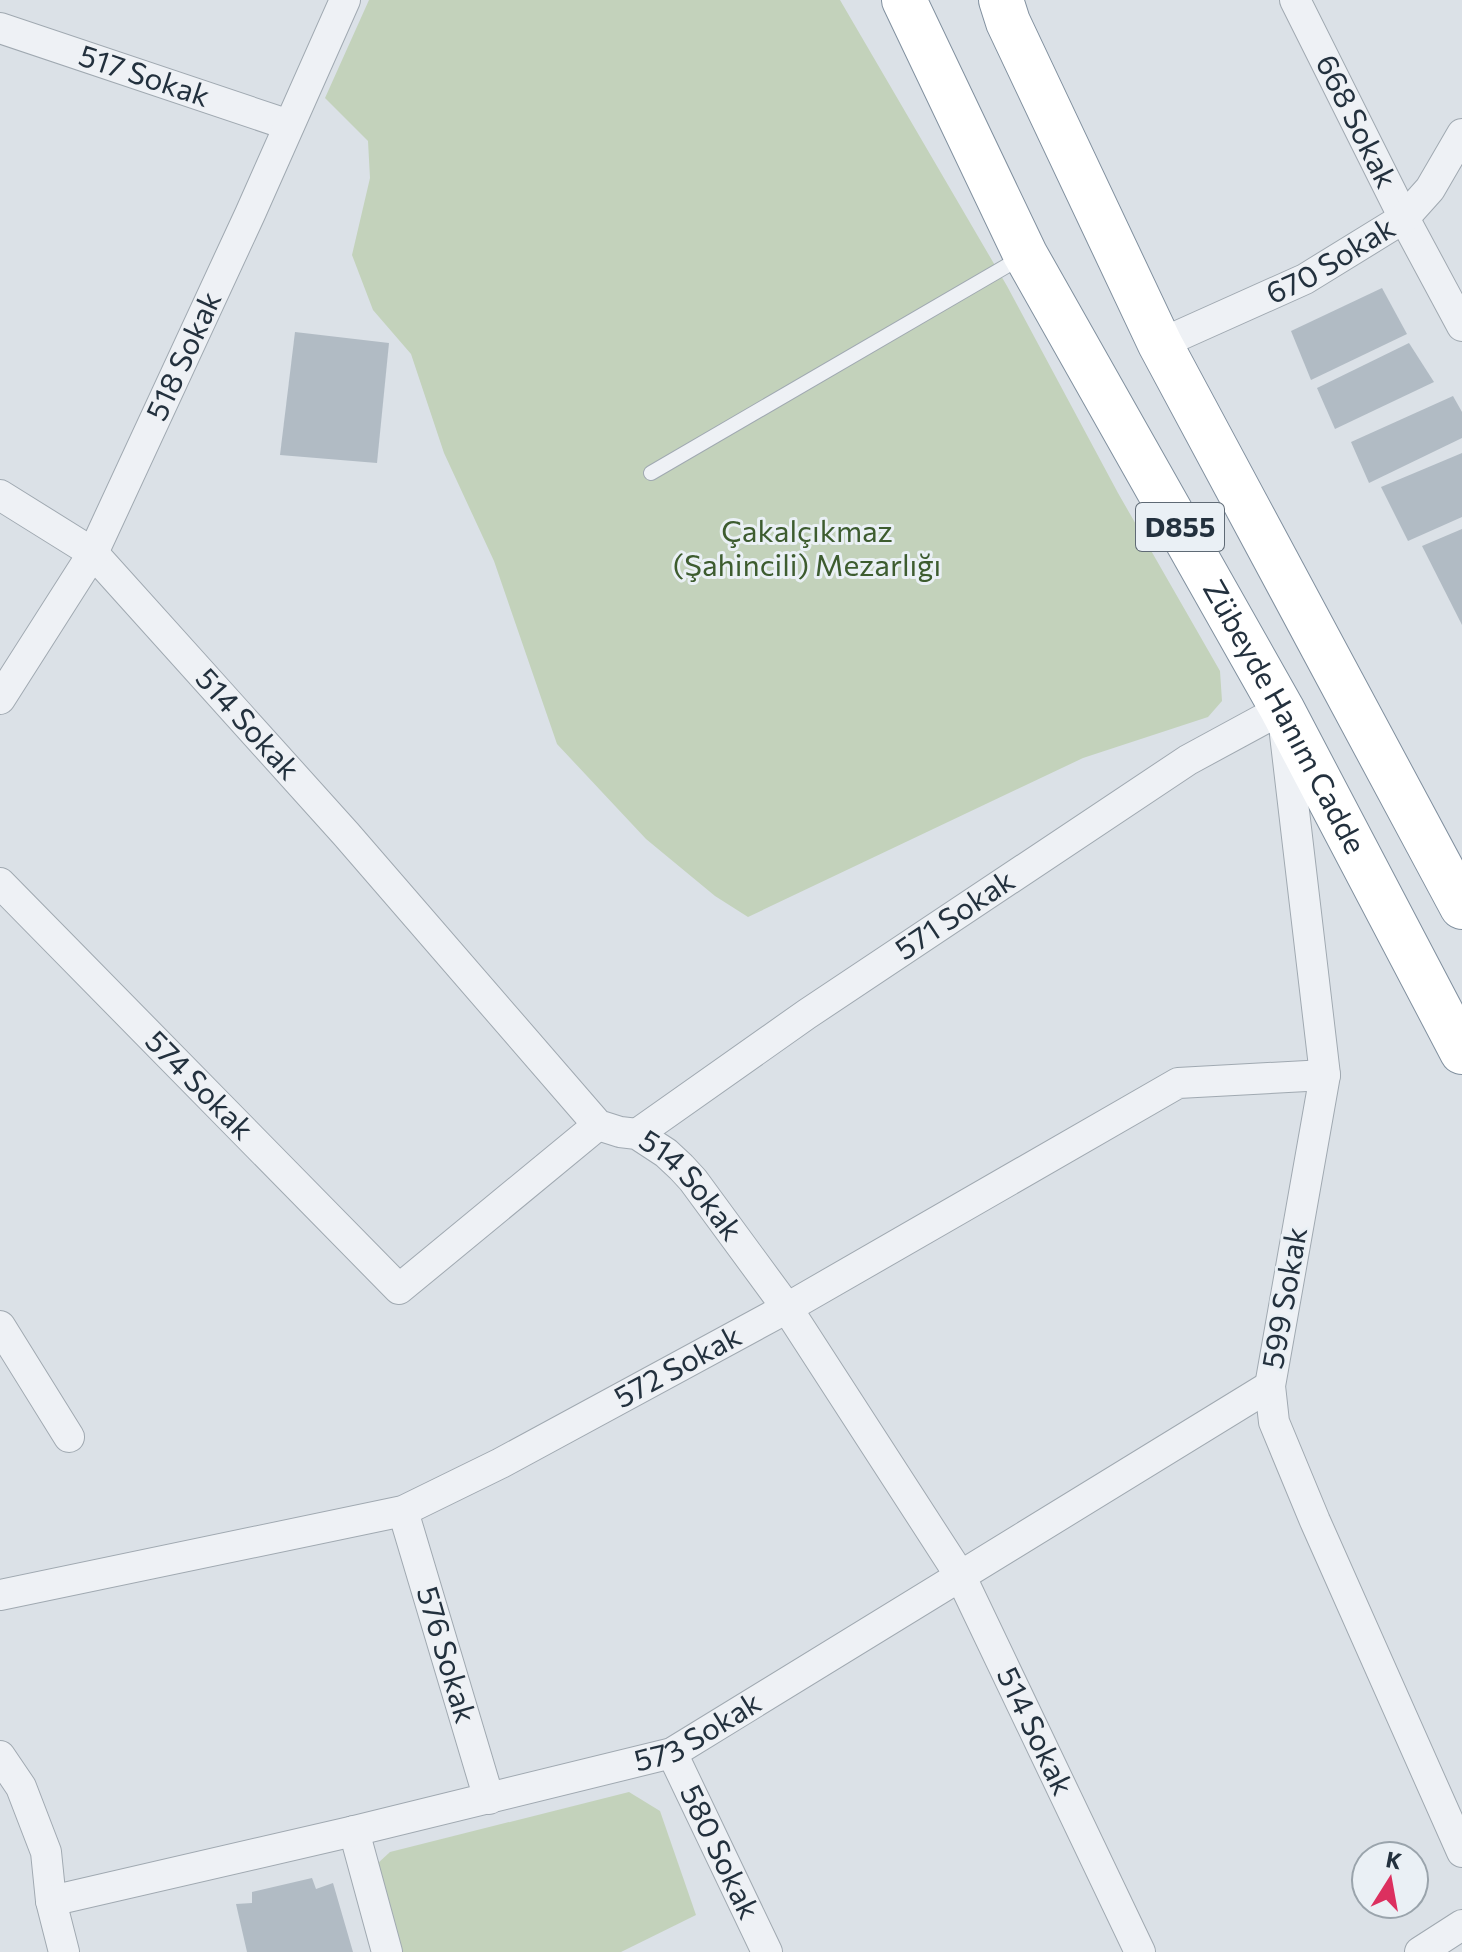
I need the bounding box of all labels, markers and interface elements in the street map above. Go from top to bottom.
street label: 517 Sokak [75,35,215,113]
street label: 668 Sokak [1309,48,1407,193]
street label: 670 Sokak [1260,207,1401,310]
street label: 518 Sokak [136,285,228,425]
road number: D855 [1136,503,1224,551]
park label: Çakalçıkmaz (Şahincili) Mezarlığı [673,511,941,582]
street label: Zübeyde Hanım Cadde [1197,572,1375,859]
street label: 514 Sokak [189,659,309,786]
street label: 571 Sokak [887,860,1020,966]
street label: 574 Sokak [139,1021,263,1146]
street label: 514 Sokak [634,1120,752,1247]
street label: 599 Sokak [1252,1224,1313,1371]
street label: 572 Sokak [607,1315,747,1414]
street label: 576 Sokak [410,1581,486,1727]
street label: 514 Sokak [991,1660,1083,1800]
street label: 573 Sokak [630,1682,767,1778]
street label: 580 Sokak [674,1778,769,1924]
north arrow [1350,1840,1430,1920]
text: K [1384,1845,1404,1875]

